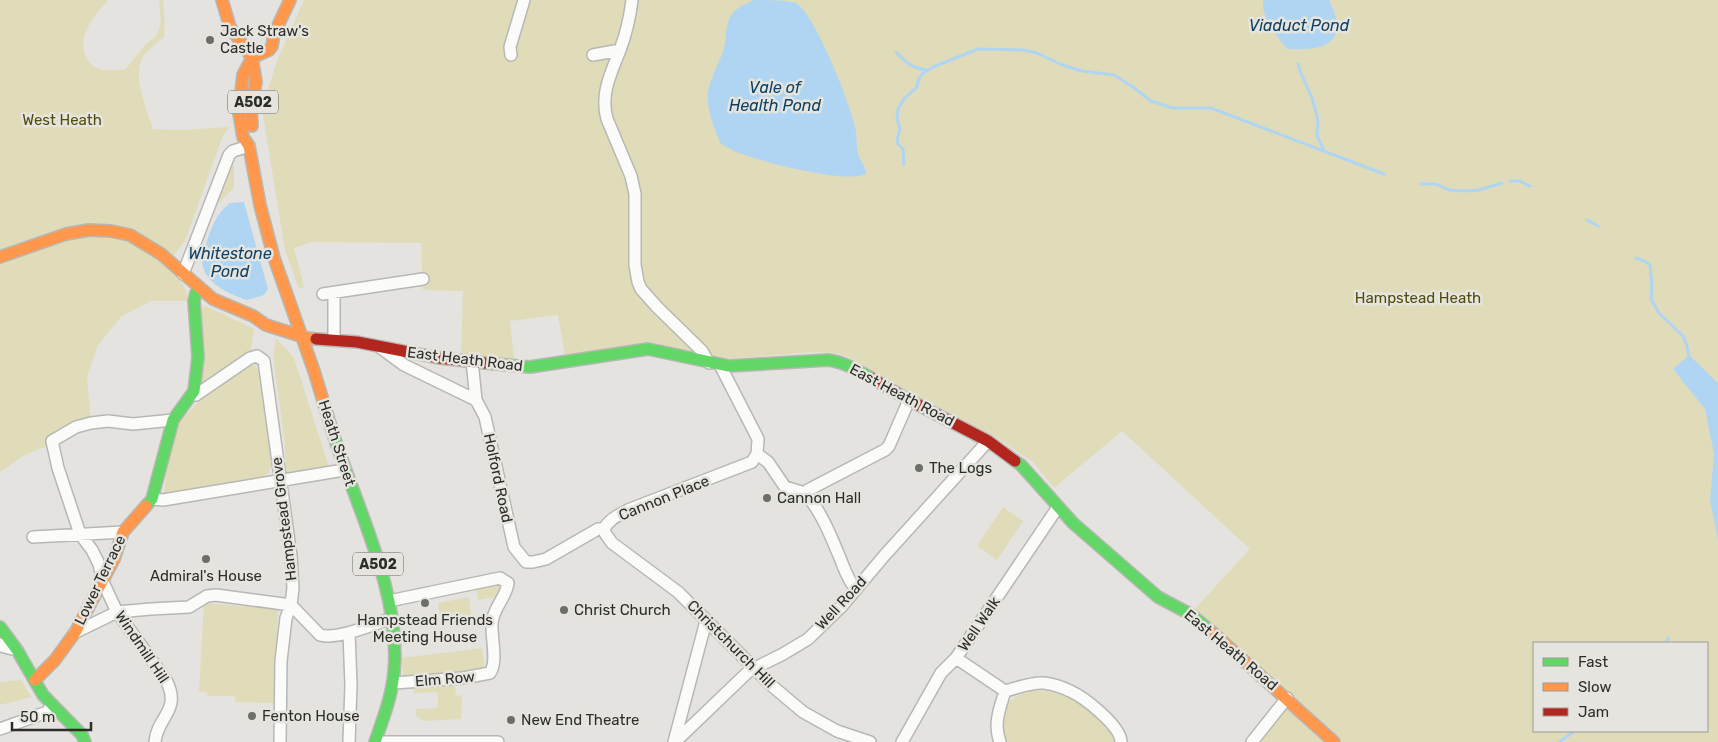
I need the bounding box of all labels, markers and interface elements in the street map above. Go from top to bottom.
water label: Viaduct Pond [1249,16,1350,35]
place label: Jack Straw's Castle [220,22,309,57]
marker: Jack Straw's Castle [204,34,216,46]
water label: Vale of Health Pond [729,78,822,115]
road number: A502 [228,90,278,114]
park label: West Heath [22,111,102,129]
water label: Whitestone Pond [188,244,272,281]
park label: Hampstead Heath [1355,289,1481,307]
street label: East Heath Road [406,343,524,375]
street label: East Heath Road [847,360,957,430]
street label: Heath Street [315,398,359,488]
street label: Holford Road [480,432,516,524]
street label: Hampstead Grove [267,456,301,582]
place label: The Logs [929,459,992,477]
marker: The Logs [913,462,925,474]
street label: Cannon Place [616,472,712,524]
place label: Cannon Hall [777,489,861,507]
marker: Cannon Hall [761,492,773,504]
street label: Lower Terrace [71,532,129,628]
road number: A502 [353,552,403,576]
marker: Admiral's House [200,553,212,565]
place label: Admiral's House [150,567,262,585]
street label: Well Road [812,572,870,634]
street label: Well Walk [954,593,1004,655]
street label: Christchurch Hill [683,596,779,692]
marker: Hampstead Friends Meeting House [419,597,431,609]
place label: Christ Church [574,601,671,619]
marker: Christ Church [558,604,570,616]
street label: East Heath Road [1181,606,1281,694]
street label: Windmill Hill [111,607,173,687]
place label: Hampstead Friends Meeting House [357,611,493,646]
legend [1533,642,1708,732]
text: Fast [1578,653,1608,671]
street label: Elm Row [414,667,476,691]
text: Slow [1578,678,1611,696]
scale bar [12,700,91,732]
text: Jam [1578,703,1609,721]
place label: Fenton House [262,707,360,725]
text: 50 m [20,708,55,726]
marker: Fenton House [246,710,258,722]
place label: New End Theatre [521,711,639,729]
marker: New End Theatre [505,714,517,726]

